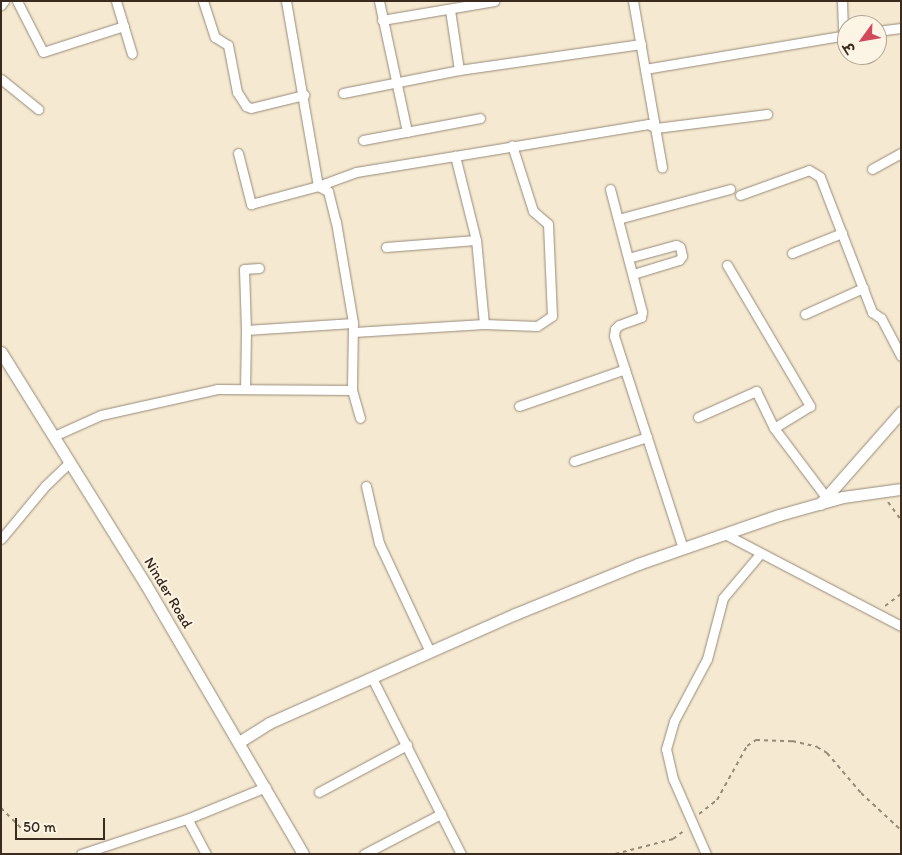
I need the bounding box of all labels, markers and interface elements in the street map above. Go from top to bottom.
north arrow [837,15,887,65]
text: उ [840,39,859,56]
street label: Ninder Road [140,554,196,632]
scale bar [18,808,108,840]
text: 50 m [23,818,56,836]

